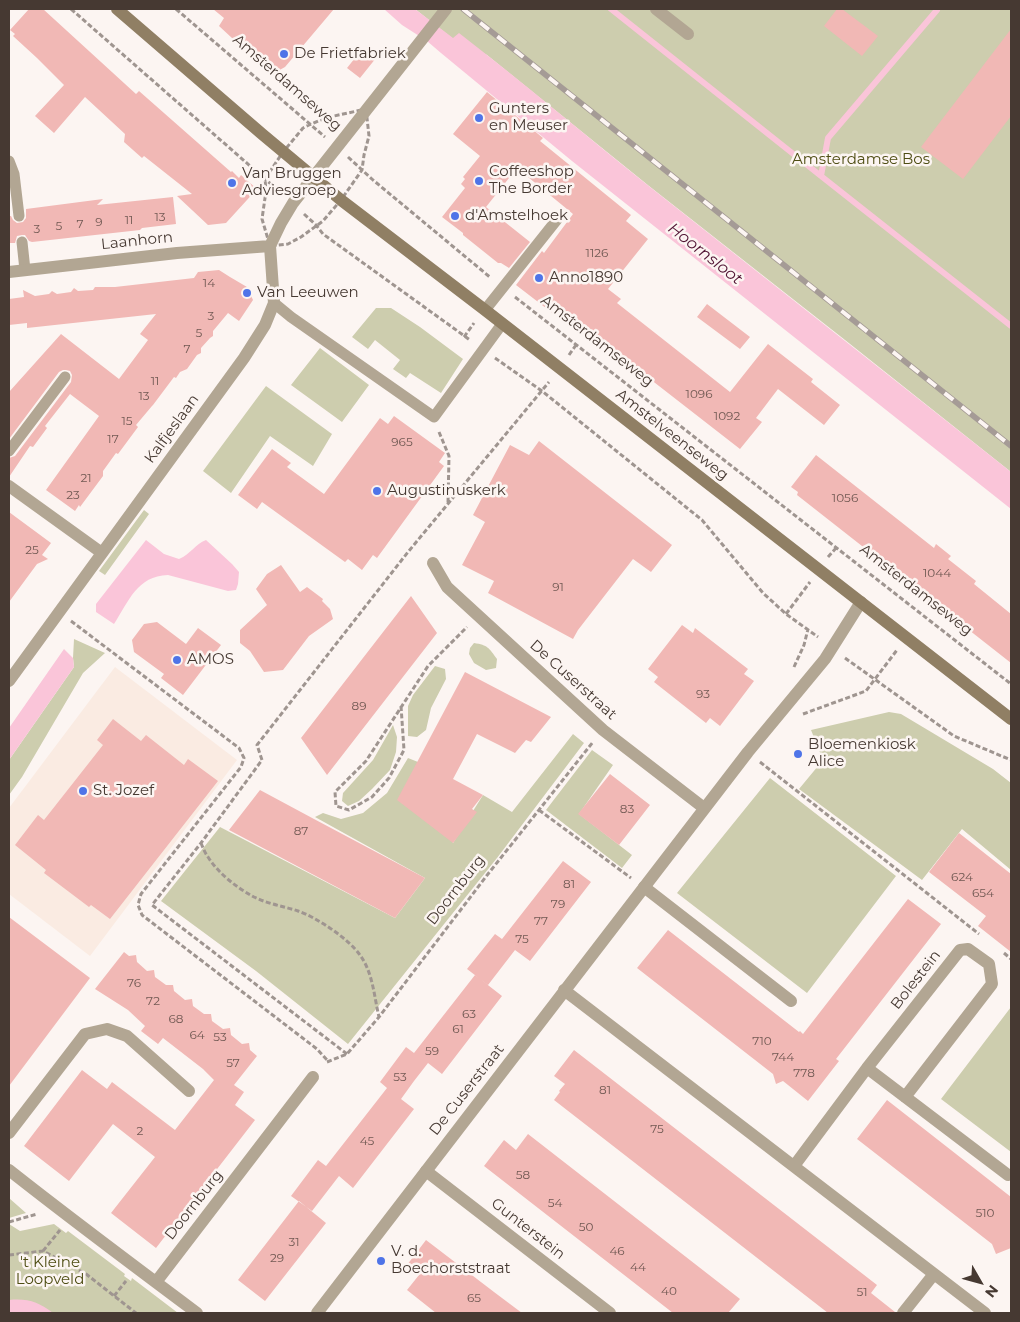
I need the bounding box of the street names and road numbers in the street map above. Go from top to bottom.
street label: Amsterdamseweg [229,31,345,135]
street label: Laanhorn [100,228,174,254]
street label: Amsterdamseweg [537,291,657,391]
street label: Amstelveenseweg [612,386,732,484]
street label: Kalfjeslaan [141,391,203,467]
street label: Amsterdamseweg [856,540,976,640]
street label: De Cuserstraat [526,636,620,724]
street label: Doornburg [423,852,489,928]
street label: Bolestein [887,947,945,1013]
street label: De Cuserstraat [426,1041,508,1139]
street label: Doornburg [161,1167,227,1243]
street label: Gunterstein [487,1195,569,1263]

